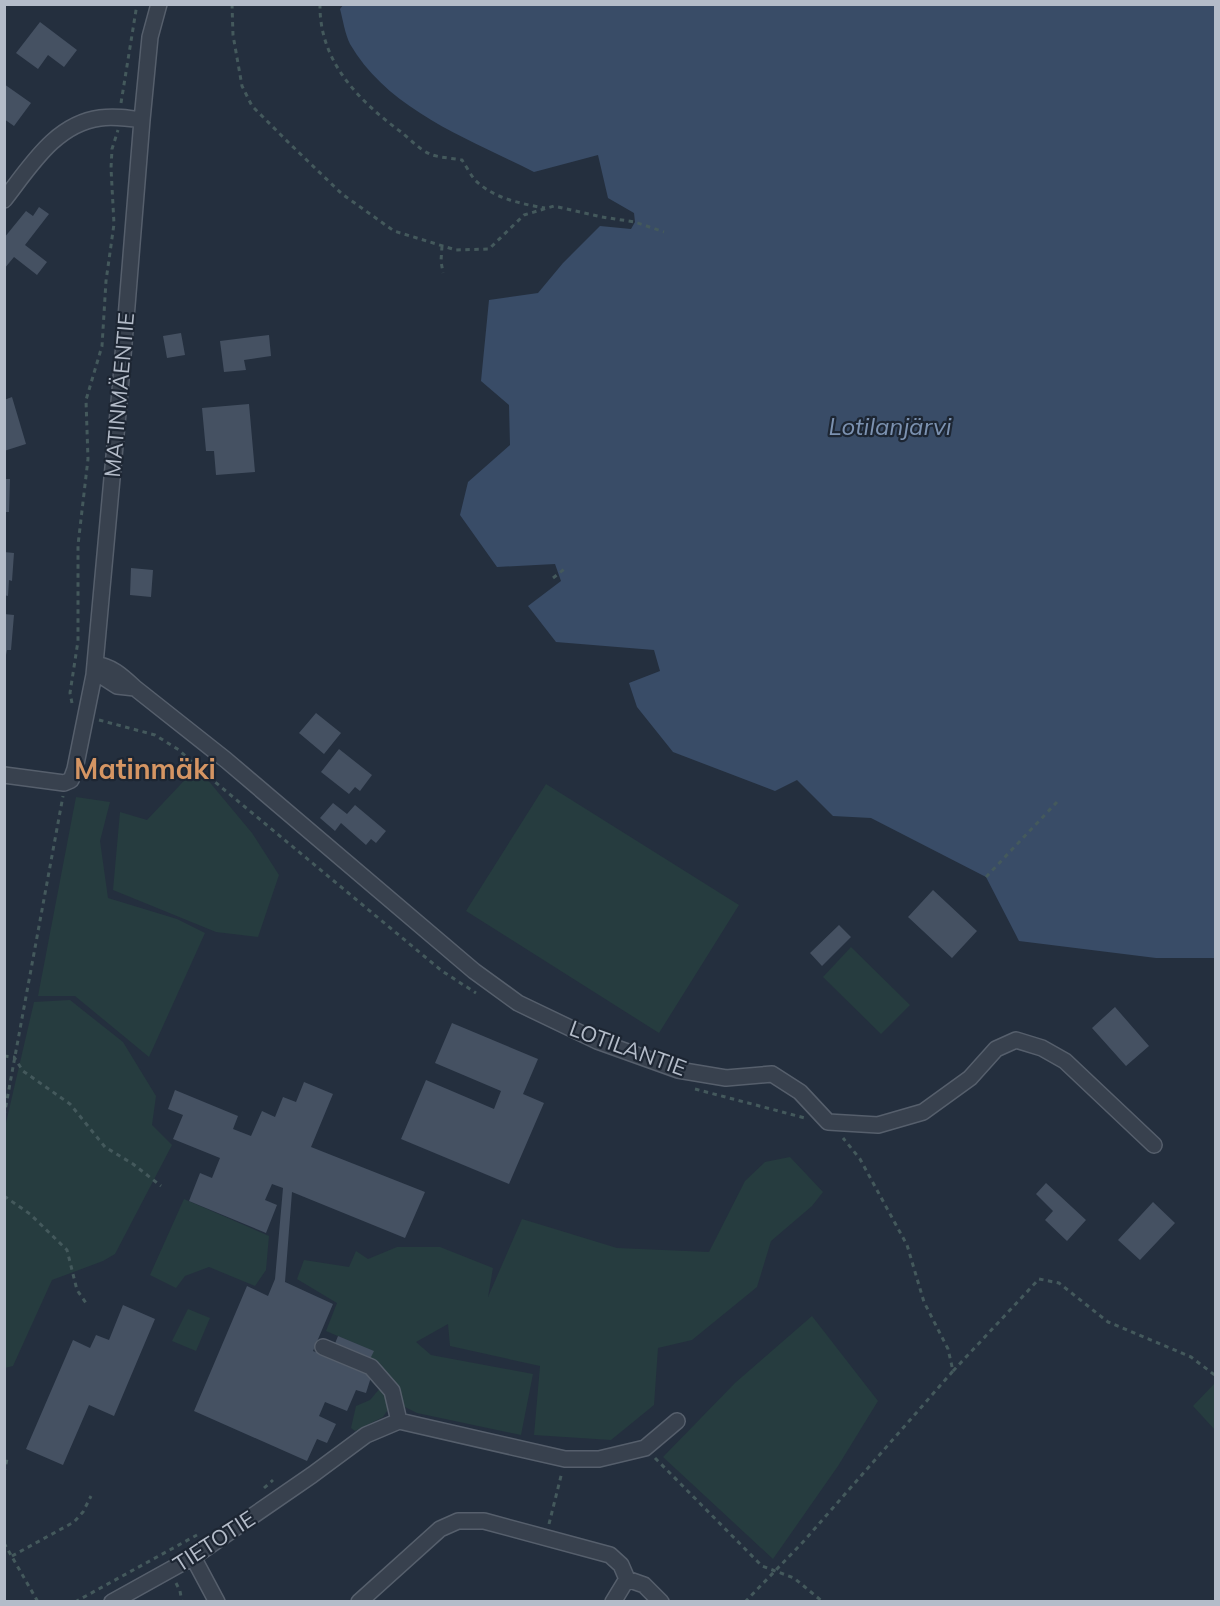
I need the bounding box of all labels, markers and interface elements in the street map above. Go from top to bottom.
street label: MATINMÄENTIE [98,312,140,478]
water label: Lotilanjärvi [829,411,952,441]
district label: Matinmäki [74,751,216,786]
street label: LOTILANTIE [566,1014,690,1082]
street label: TIETOTIE [168,1504,260,1578]

